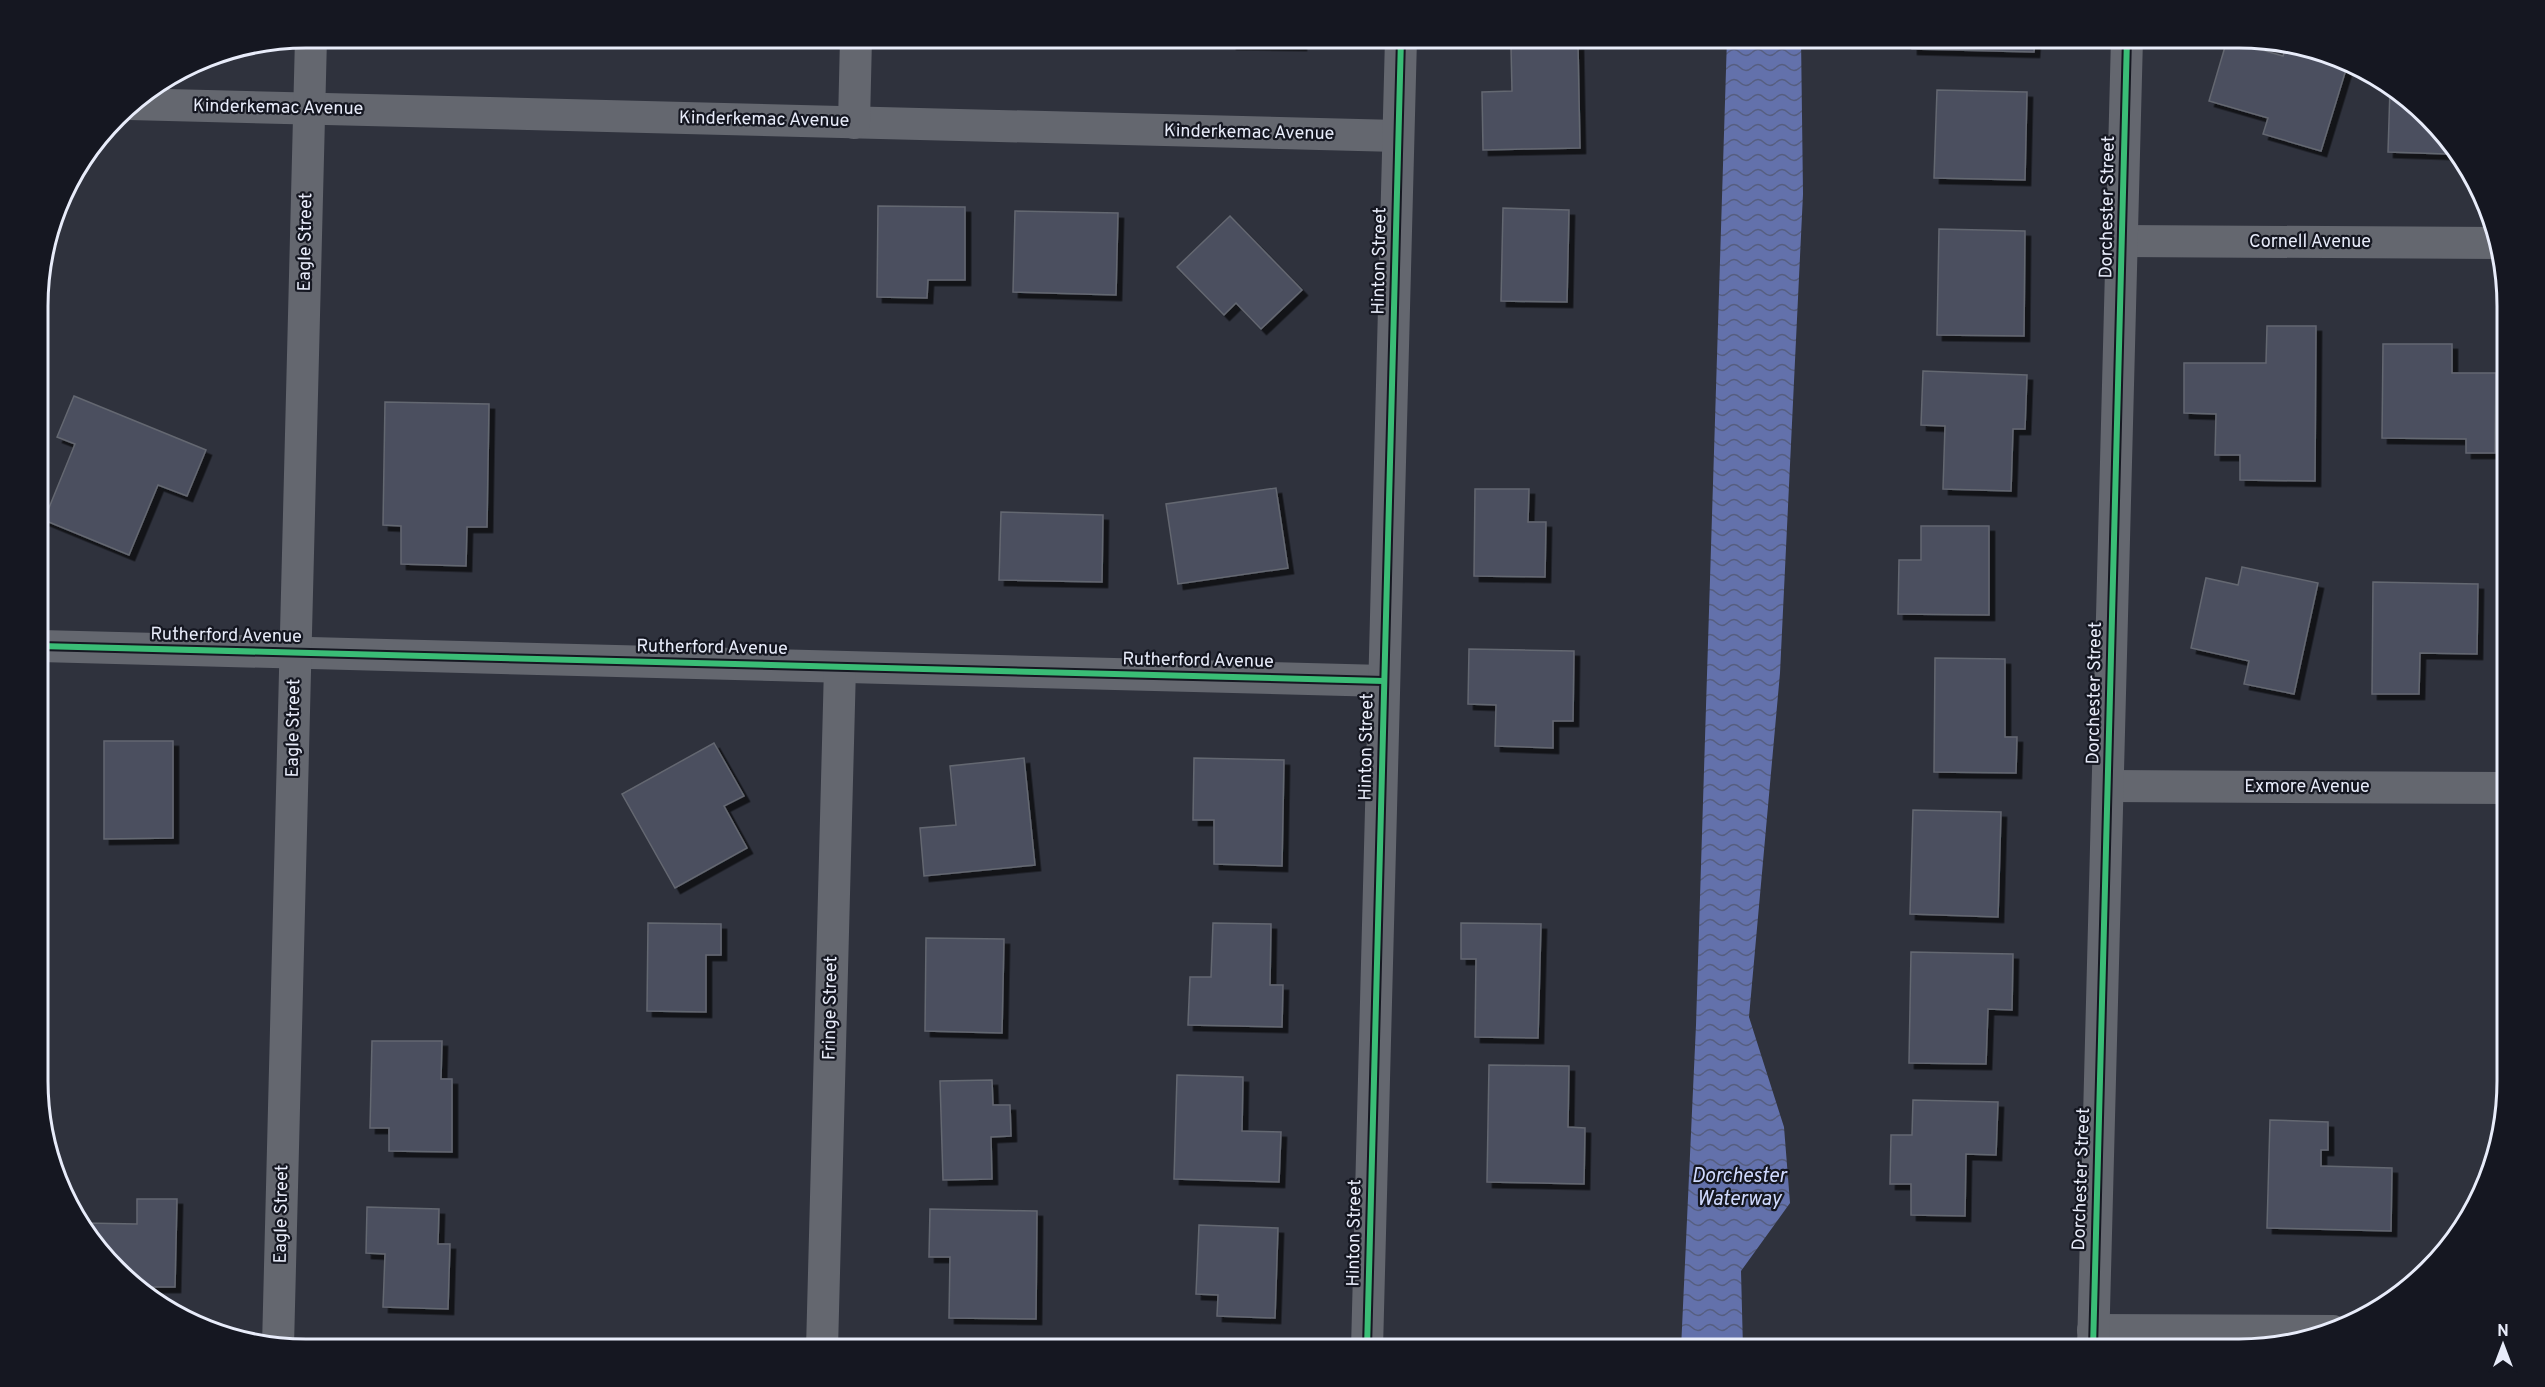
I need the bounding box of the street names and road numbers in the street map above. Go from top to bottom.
street label: Kinderkemac Avenue [193,95,363,121]
street label: Kinderkemac Avenue [679,107,849,133]
street label: Kinderkemac Avenue [1164,120,1334,146]
street label: Dorchester Street [2095,135,2121,279]
street label: Eagle Street [294,192,318,292]
street label: Hinton Street [1368,207,1392,315]
street label: Cornell Avenue [2249,231,2371,254]
street label: Dorchester Street [2082,621,2108,765]
street label: Rutherford Avenue [150,623,302,649]
street label: Rutherford Avenue [636,635,788,661]
street label: Rutherford Avenue [1122,648,1274,674]
street label: Eagle Street [282,678,306,778]
street label: Hinton Street [1355,693,1379,801]
street label: Exmore Avenue [2244,776,2370,799]
street label: Fringe Street [819,956,843,1060]
street label: Dorchester Street [2068,1107,2096,1251]
street label: Eagle Street [270,1164,294,1264]
street label: Hinton Street [1343,1179,1367,1287]

